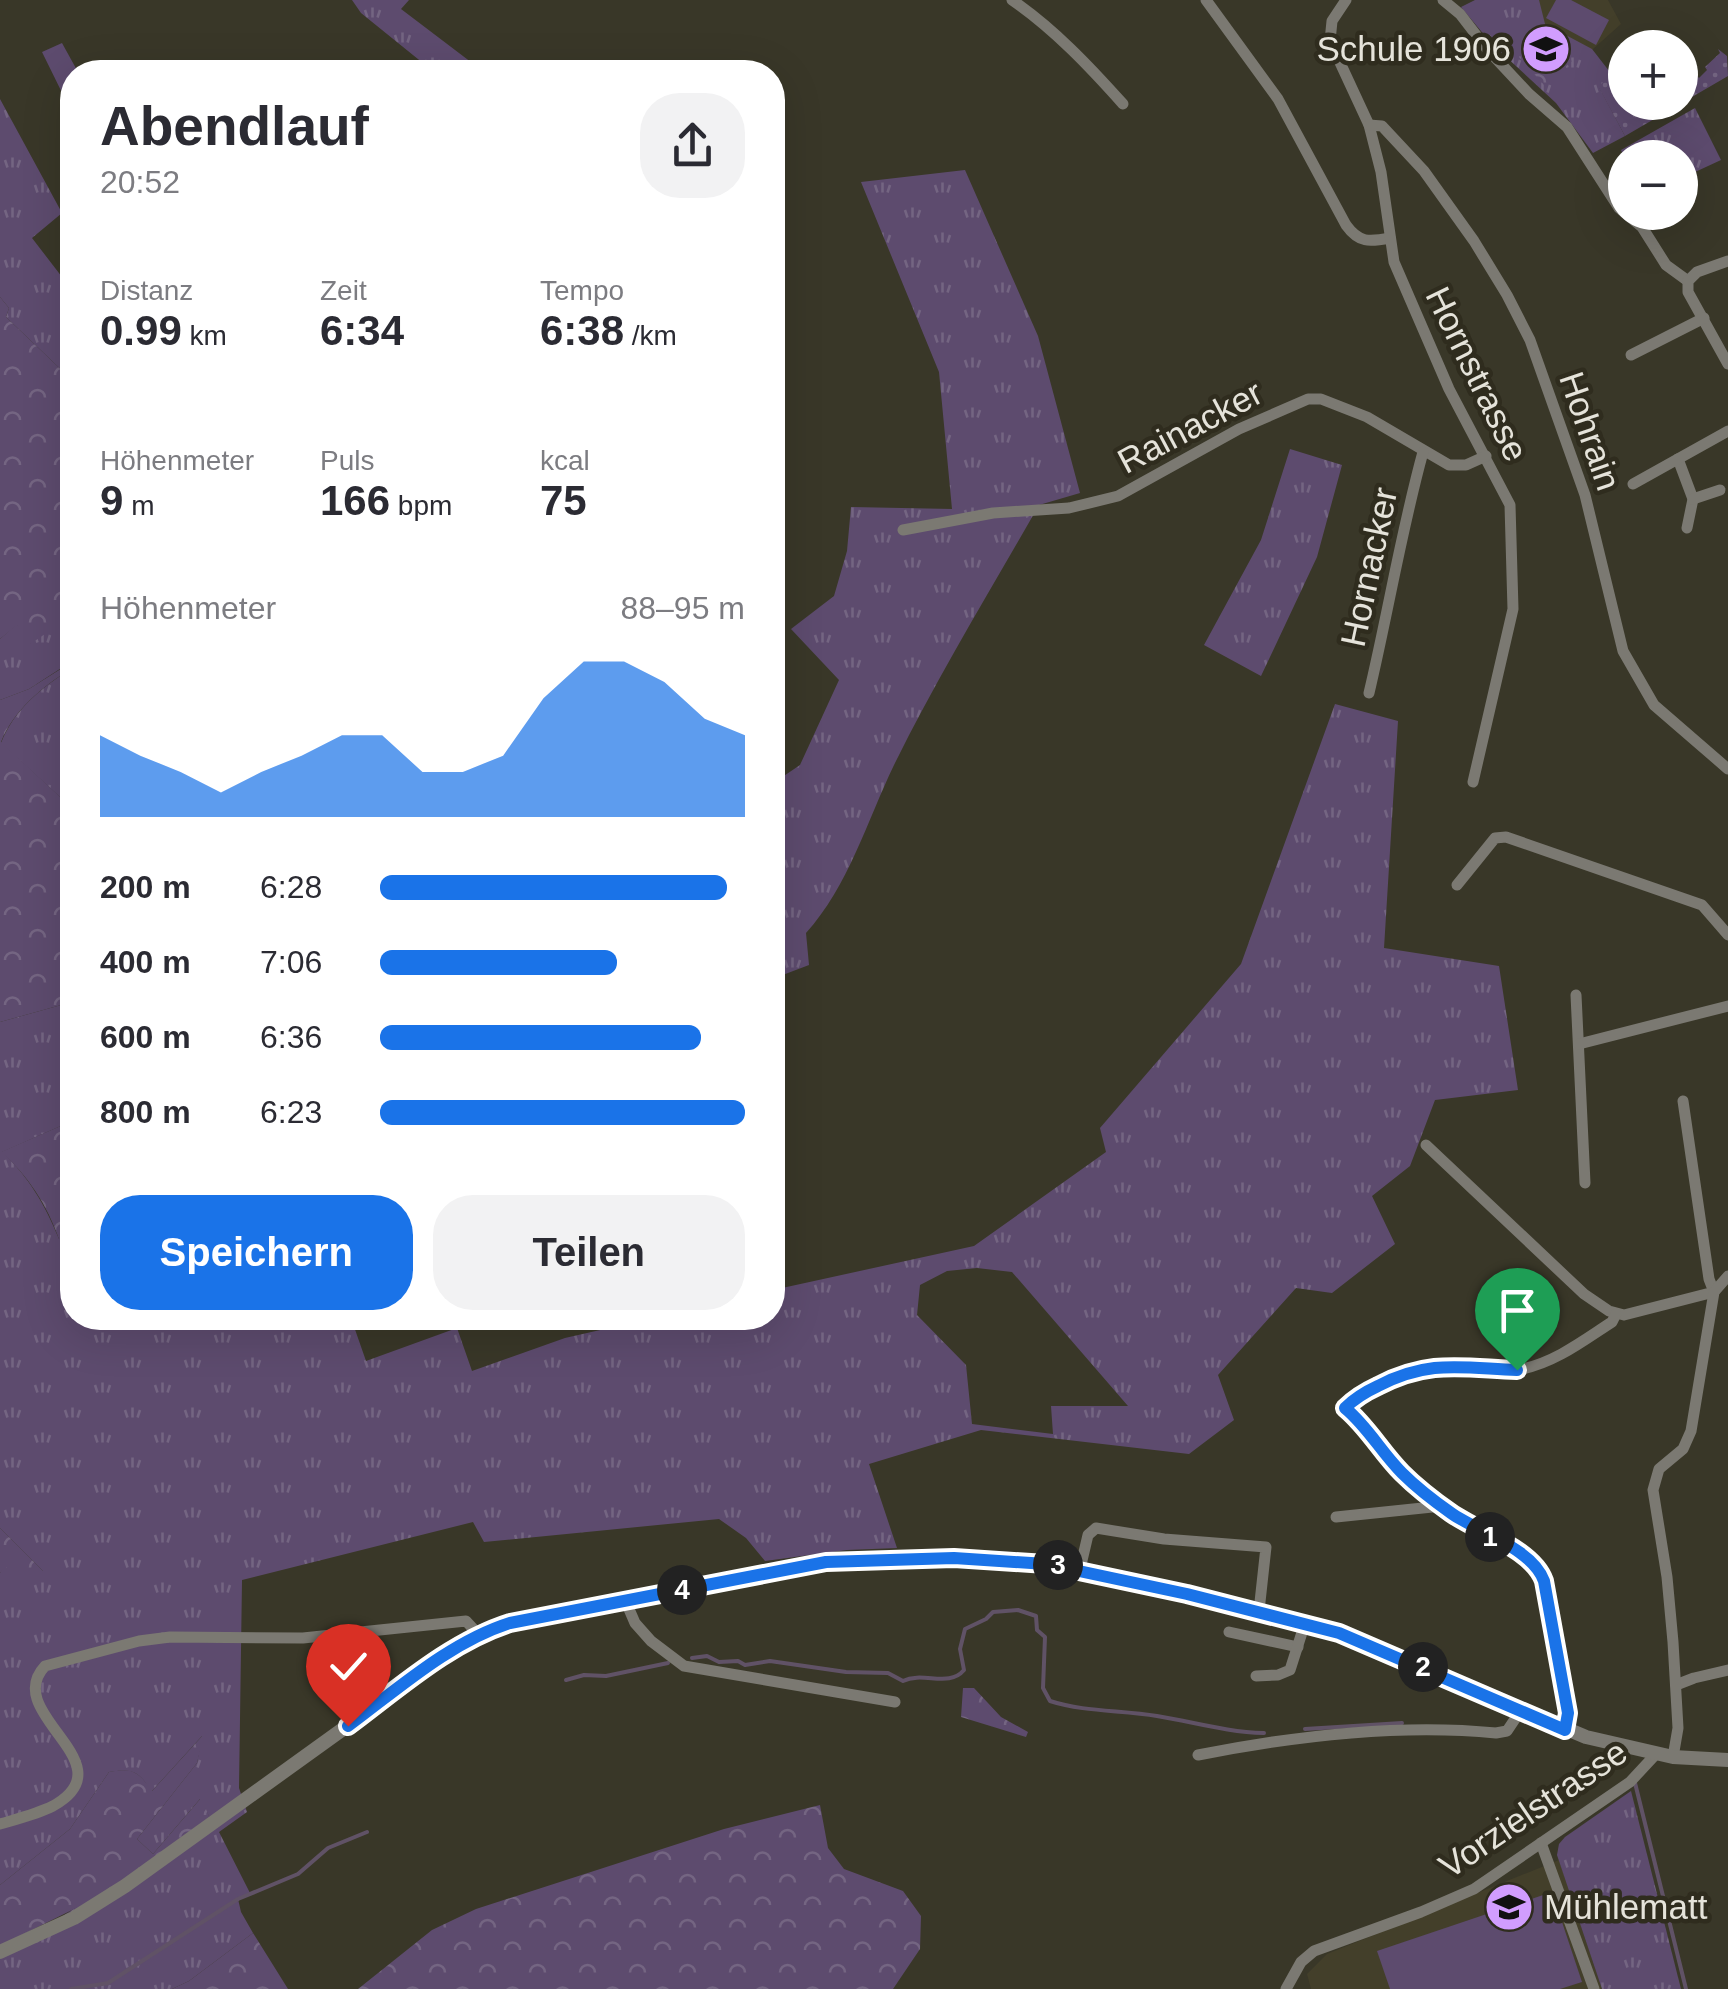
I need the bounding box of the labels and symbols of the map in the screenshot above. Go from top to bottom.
school or university icon: Schule 1906 [1520,23,1572,75]
place label: Schule 1906 [1316,29,1511,68]
street label: Hornstrasse [1419,280,1536,467]
street label: Hohrain [1552,367,1629,495]
street label: Rainacker [1111,372,1269,481]
street label: Hornacker [1333,484,1404,650]
pin [1475,1268,1560,1371]
pin: 1 [1465,1512,1515,1562]
pin: 3 [1033,1540,1083,1590]
pin: 4 [657,1565,707,1615]
pin [306,1624,391,1727]
pin: 2 [1398,1642,1448,1692]
street label: Vorzielstrasse [1432,1732,1634,1886]
school or university icon: Mühlematt [1483,1881,1535,1933]
place label: Mühlematt [1544,1887,1708,1926]

